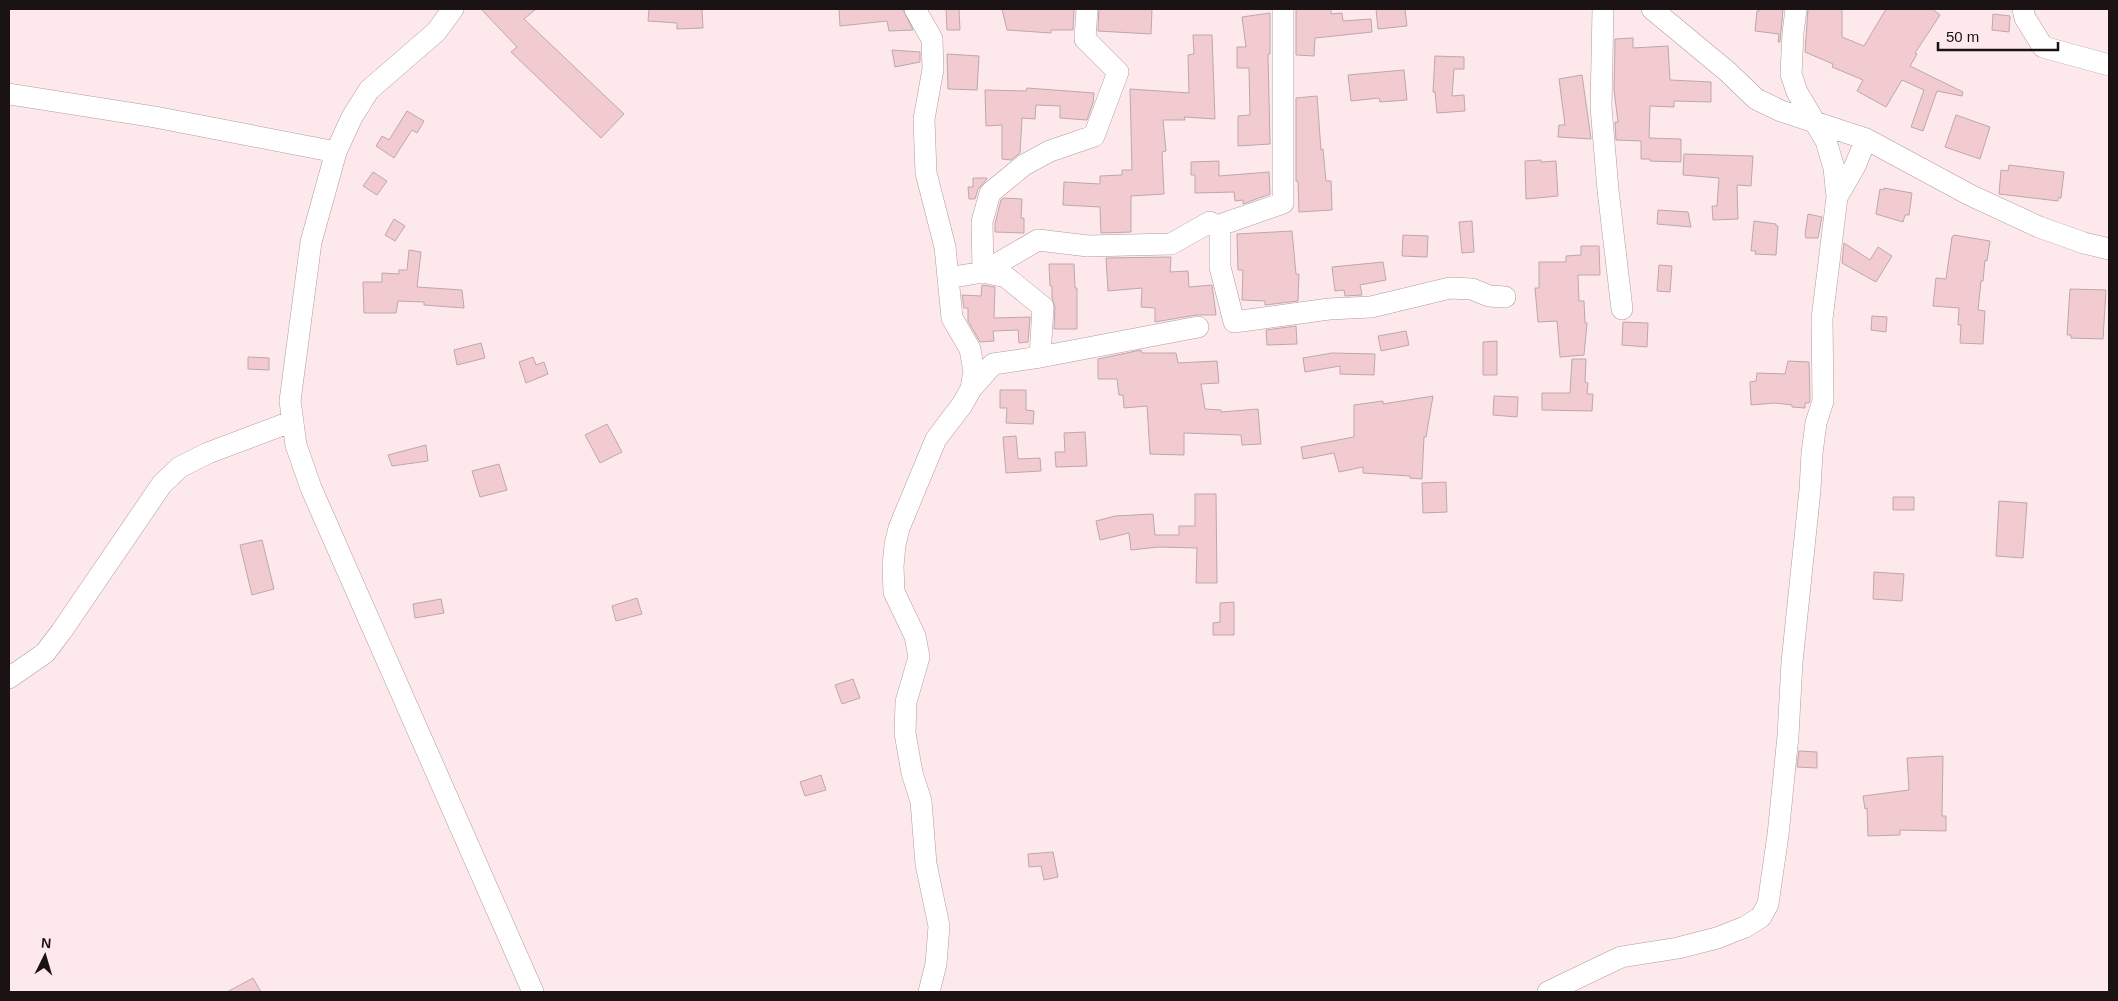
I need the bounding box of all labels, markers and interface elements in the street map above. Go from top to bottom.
scale bar [1938,20,2058,52]
text: 50 m [1946,28,1979,45]
north arrow [20,931,70,981]
text: N [40,935,52,951]

